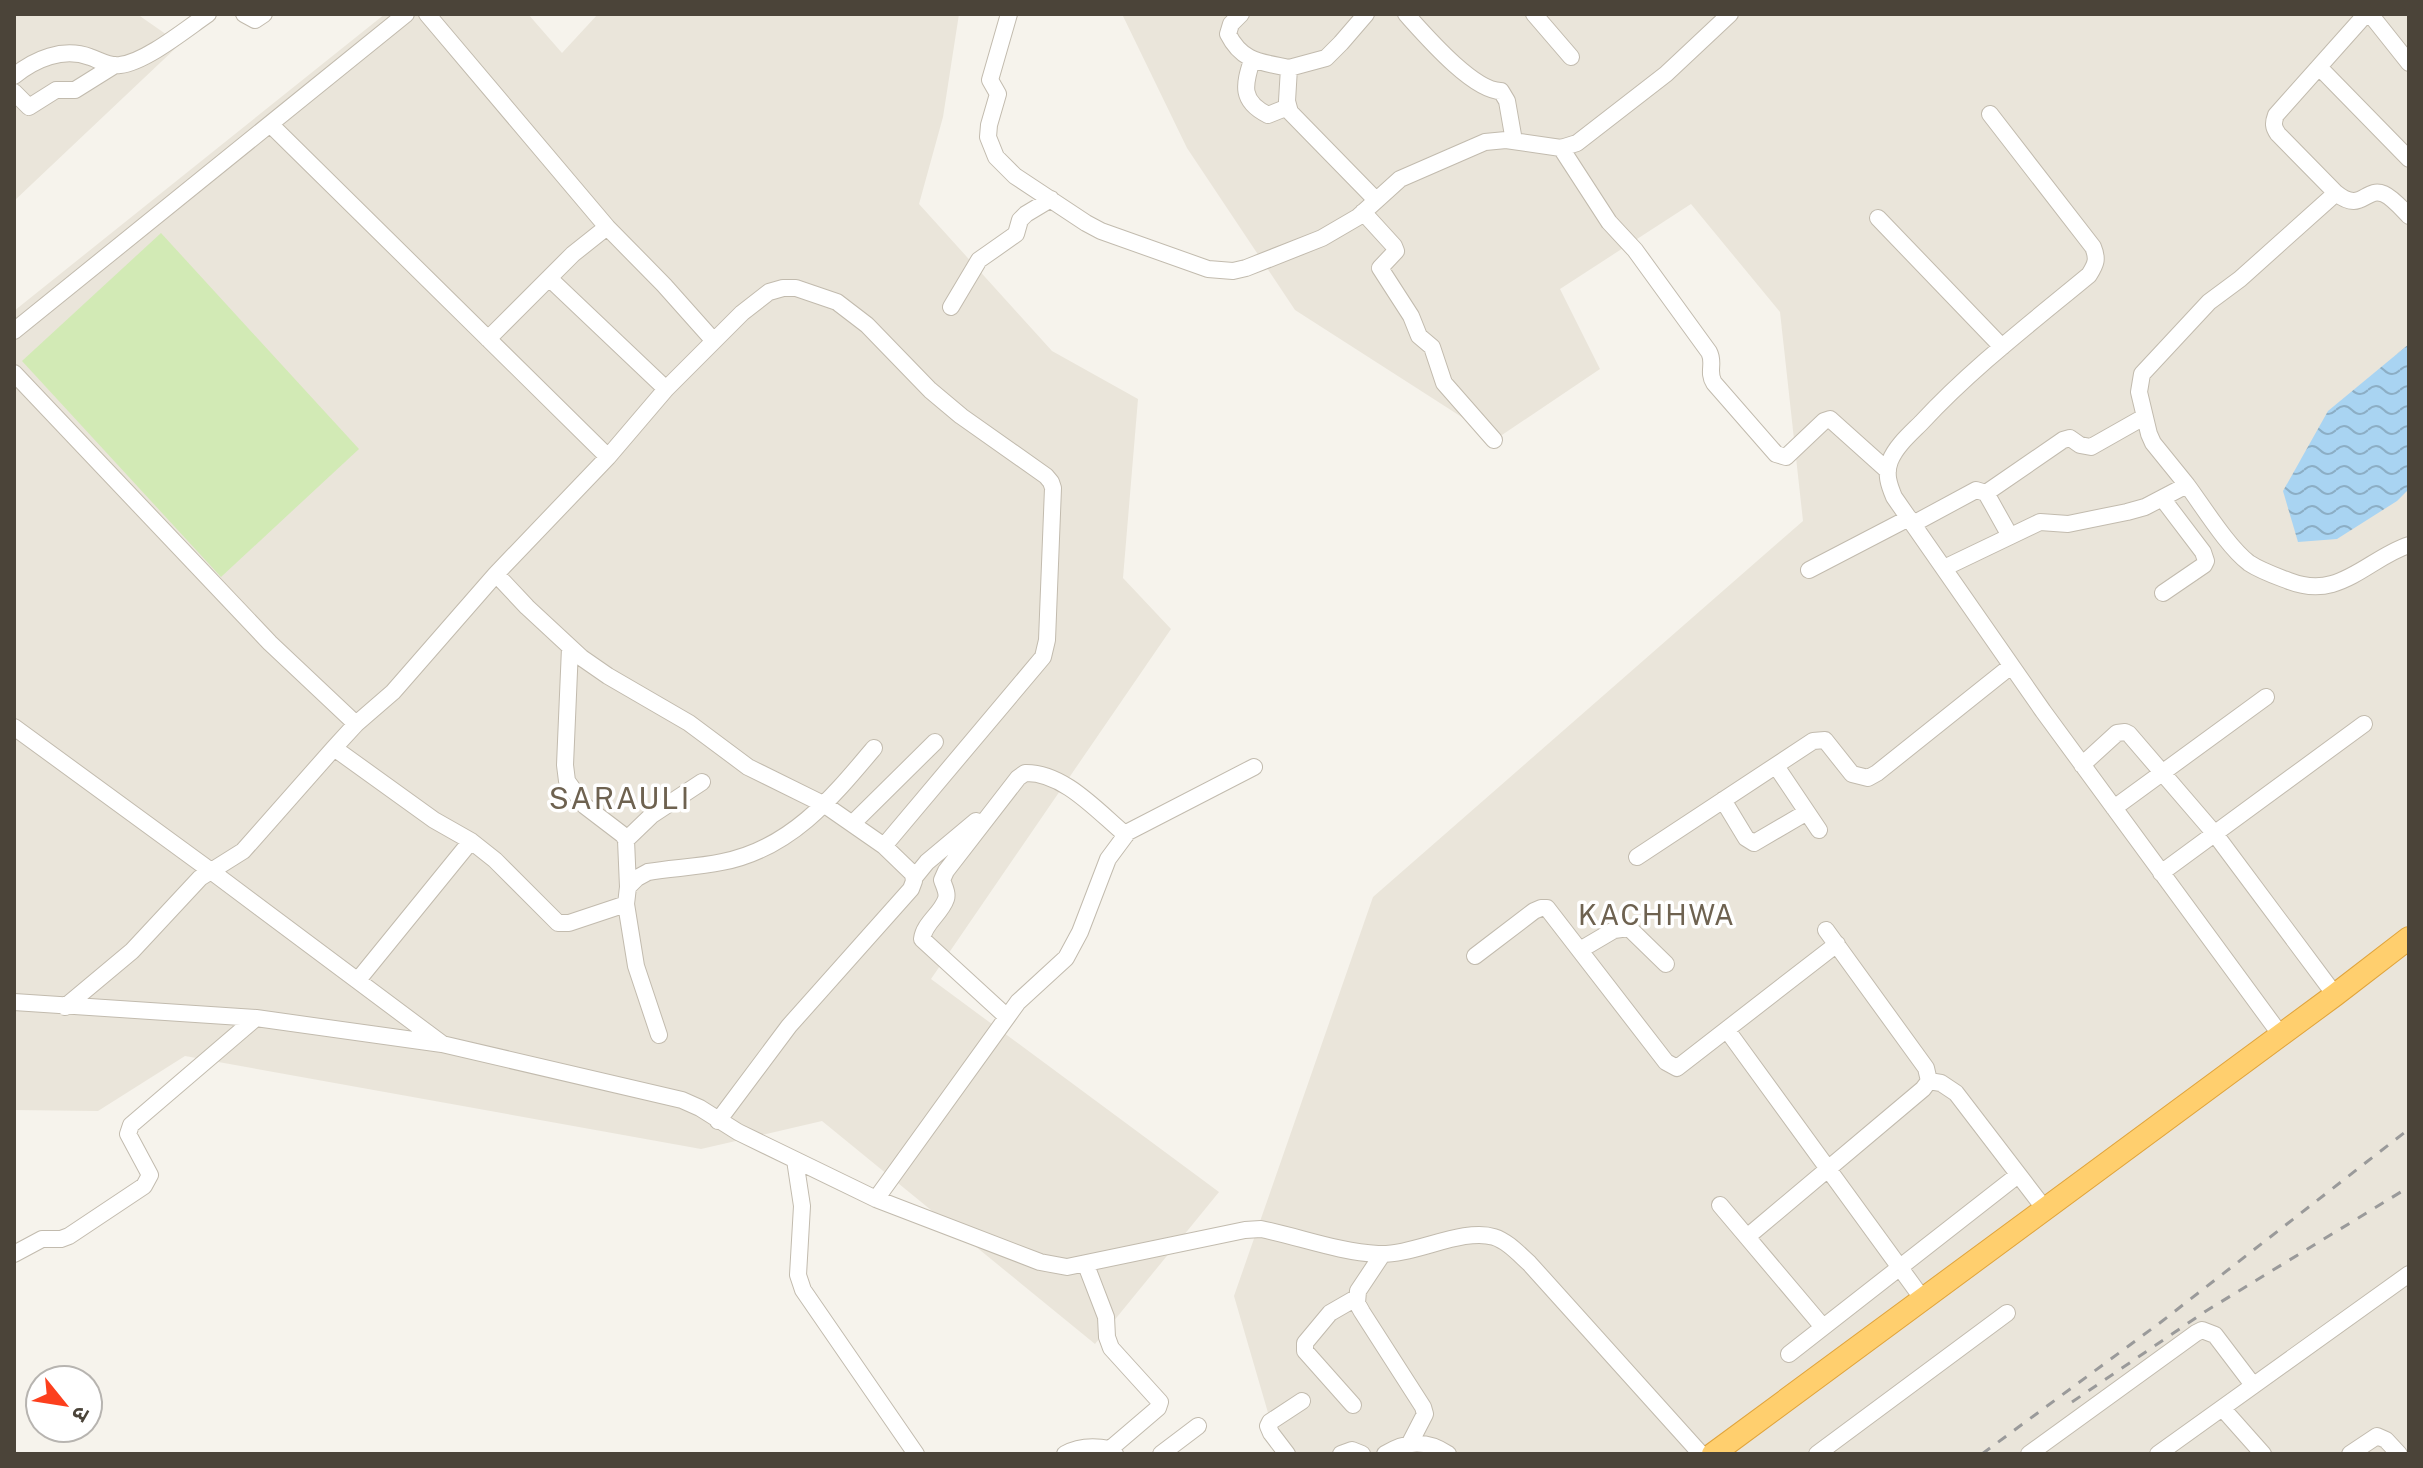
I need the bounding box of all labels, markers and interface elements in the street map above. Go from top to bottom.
district label: SARAULI [549,780,691,816]
district label: KACHHWA [1578,898,1736,931]
north arrow [24,1364,104,1444]
text: उ [66,1402,96,1427]

